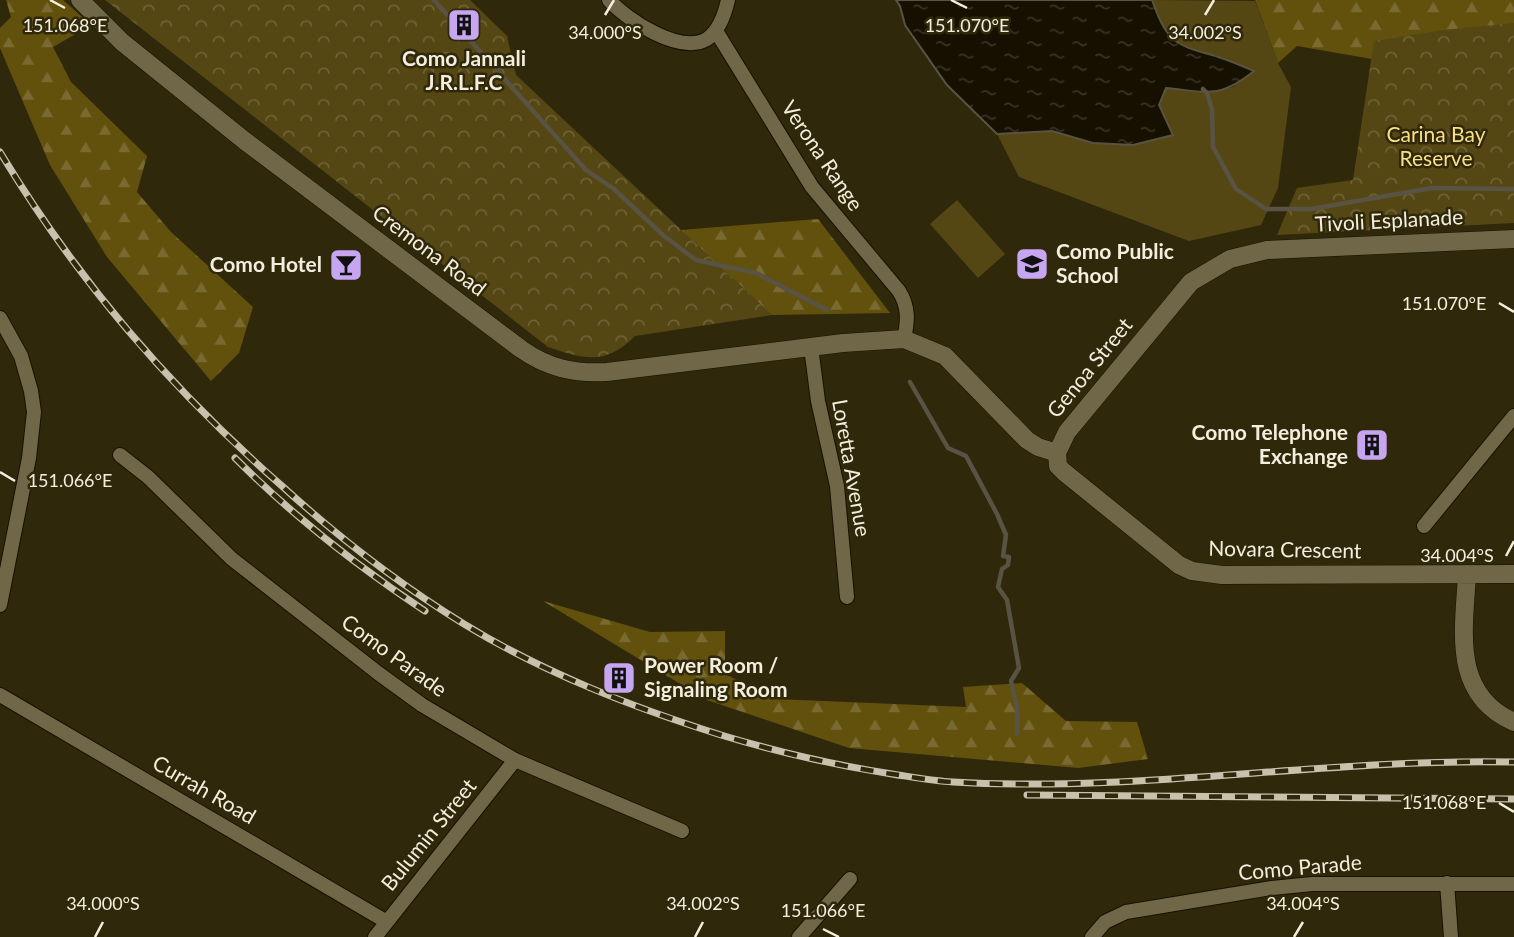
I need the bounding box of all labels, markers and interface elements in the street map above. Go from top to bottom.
building icon: Como Jannali J.R.L.F.C [445,6,483,44]
text: 151.068°E [23,14,107,36]
text: 151.070°E [925,14,1009,36]
text: 34.000°S [568,21,642,43]
text: 34.002°S [1168,21,1242,43]
place label: Como Jannali J.R.L.F.C [402,45,526,94]
street label: Verona Range [777,95,869,215]
park label: Carina Bay Reserve [1386,121,1486,170]
street label: Cremona Road [368,199,492,301]
street label: Tivoli Esplanade [1314,203,1464,236]
place label: Como Public School [1056,238,1174,287]
school or university icon: Como Public School [1013,245,1051,283]
bar icon: Como Hotel [327,246,365,284]
place label: Como Hotel [210,251,322,276]
text: 151.070°E [1402,292,1486,314]
street label: Genoa Street [1041,312,1137,422]
street label: Loretta Avenue [828,397,877,538]
place label: Como Telephone Exchange [1192,419,1348,468]
building icon: Como Telephone Exchange [1353,426,1391,464]
text: 151.066°E [28,469,112,491]
street label: Novara Crescent [1208,535,1362,562]
text: 34.004°S [1420,544,1494,566]
street label: Como Parade [337,608,452,701]
place label: Power Room / Signaling Room [644,652,788,701]
building icon: Power Room / Signaling Room [600,659,638,697]
street label: Currah Road [149,749,261,828]
street label: Bulumin Street [375,773,481,895]
text: 151.068°E [1402,791,1486,813]
street label: Como Parade [1237,849,1363,884]
text: 34.000°S [66,892,140,914]
text: 34.002°S [666,892,740,914]
text: 34.004°S [1266,892,1340,914]
text: 151.066°E [781,899,865,921]

